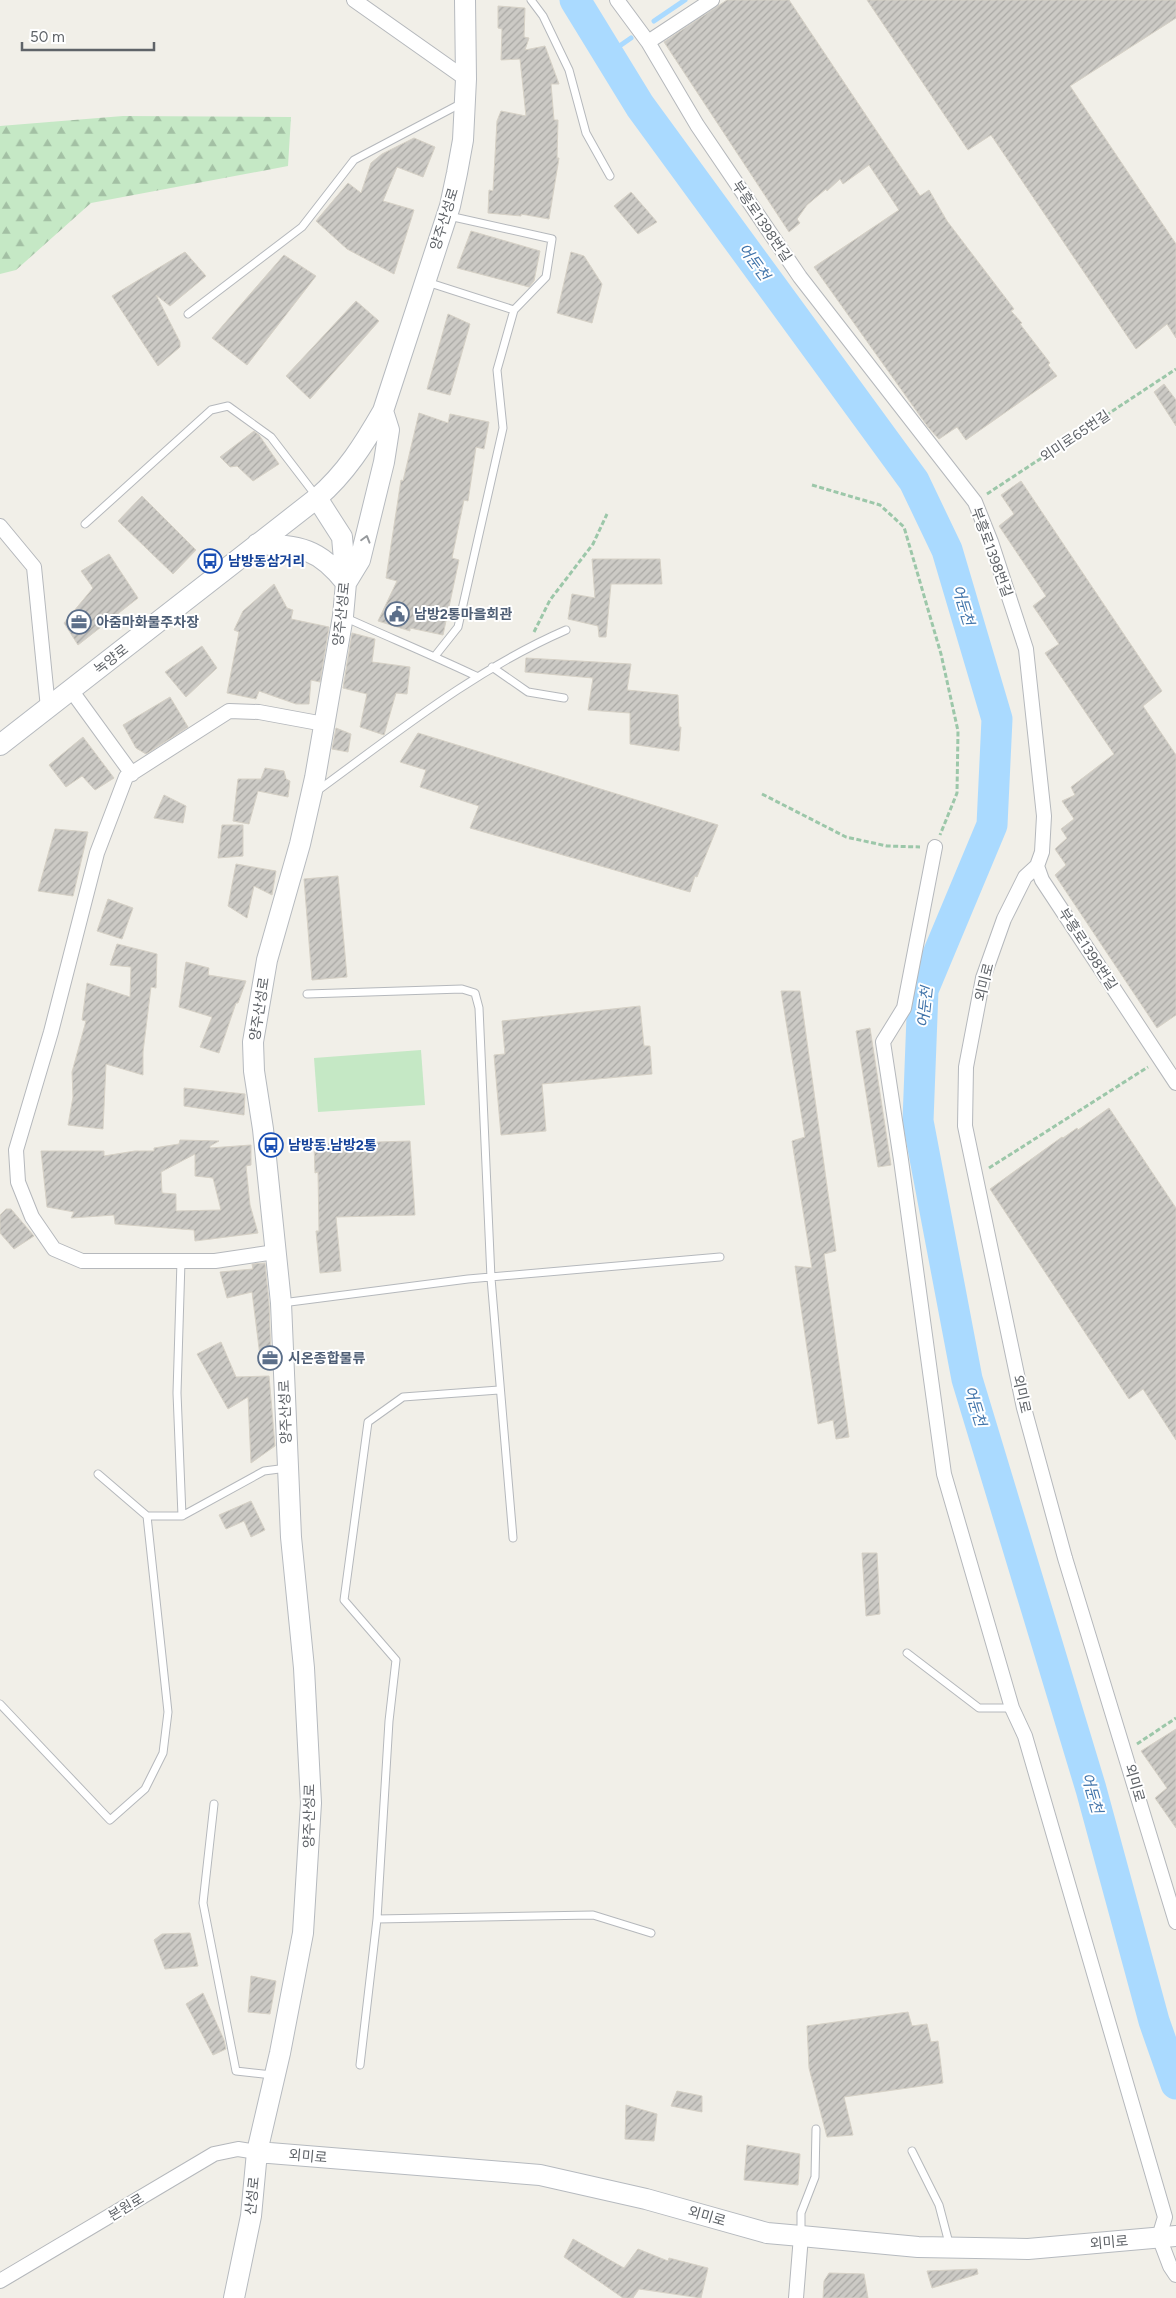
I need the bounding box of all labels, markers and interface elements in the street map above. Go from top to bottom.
scale bar [22,20,155,52]
text: 50 m [30,28,65,46]
street label: 부흥로1398번길 [728,177,795,265]
street label: 양주산성로 [427,186,462,252]
water label: 어둔천 [735,240,775,286]
street label: 외미로65번길 [1037,407,1113,466]
street label: 부흥로1398번길 [967,505,1016,599]
one-way arrow [360,535,371,543]
bus stop icon: 남방동삼거리 [197,548,223,574]
place label: 남방동삼거리 [228,553,305,570]
street label: 양주산성로 [330,581,353,647]
water label: 어둔천 [948,583,978,630]
public building icon: 남방2통마을회관 [384,601,410,627]
place label: 남방2통마을회관 [414,606,512,623]
office icon: 아줌마화물주차장 [66,609,92,635]
place label: 아줌마화물주차장 [96,614,199,631]
street label: 녹양로 [91,641,132,678]
street label: 부흥로1398번길 [1055,905,1120,993]
street label: 외미로 [972,961,997,1003]
street label: 양주산성로 [246,976,273,1042]
water label: 어둔천 [914,983,936,1029]
bus stop icon: 남방동.남방2통 [258,1132,284,1158]
place label: 남방동.남방2통 [288,1137,377,1154]
office icon: 시온종합물류 [257,1345,283,1371]
place label: 시온종합물류 [288,1350,365,1367]
street label: 외미로 [1009,1373,1034,1415]
street label: 양주산성로 [276,1379,295,1444]
water label: 어둔천 [960,1384,990,1431]
street label: 외미로 [1121,1762,1148,1804]
water label: 어둔천 [1078,1771,1107,1817]
street label: 양주산성로 [300,1784,319,1848]
street label: 외미로 [288,2146,328,2167]
street label: 산성로 [242,2176,263,2216]
street label: 본원로 [105,2190,147,2225]
street label: 외미로 [686,2203,728,2230]
street label: 외미로 [1089,2232,1129,2253]

